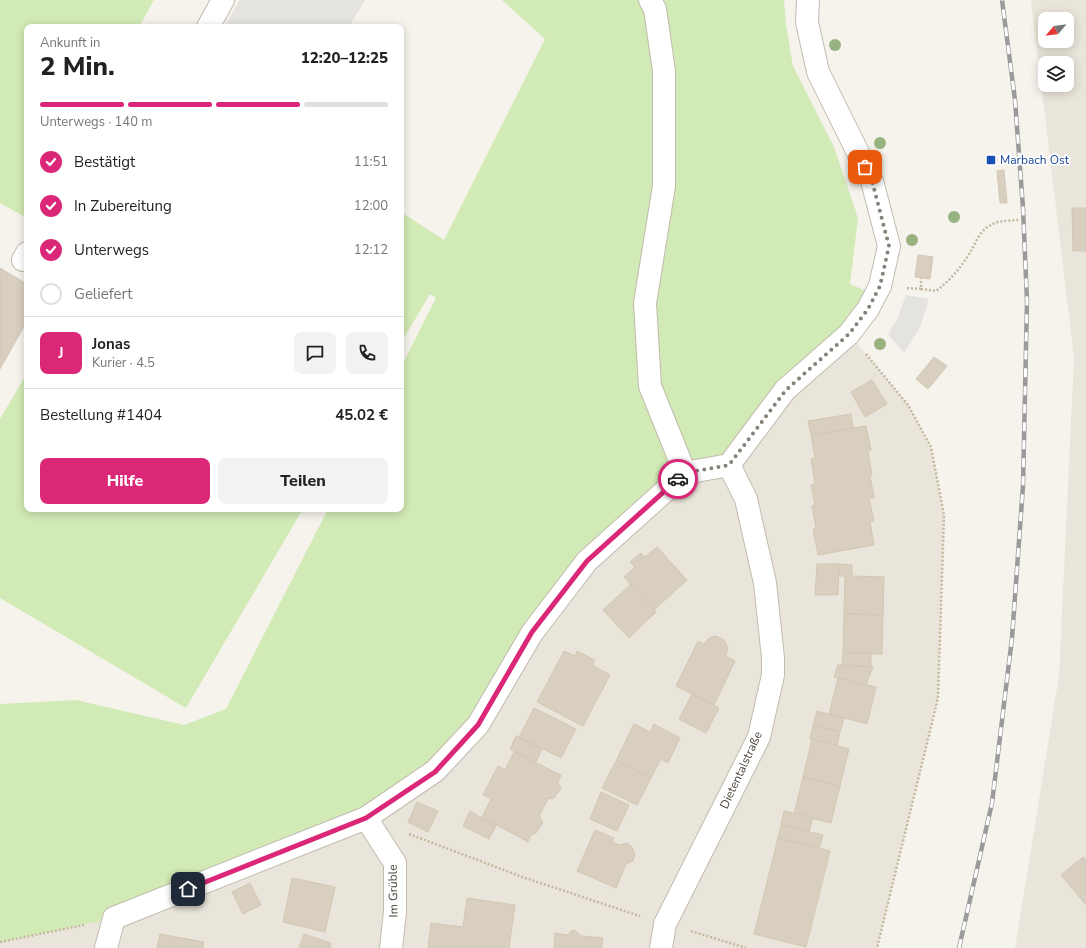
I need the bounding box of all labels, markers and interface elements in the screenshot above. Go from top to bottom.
north arrow [1038,12,1074,48]
map controls [1038,12,1074,92]
text: Ankunft in [40,34,100,52]
text: 12:20–12:25 [301,48,388,68]
text: 2 Min. [40,49,115,84]
button: layers [1038,56,1074,92]
text: Unterwegs · 140 m [40,113,152,131]
pin [848,150,882,184]
icon: check [40,151,62,173]
text: Bestätigt [74,152,135,172]
place label: Marbach Ost [1000,152,1070,168]
text: 11:51 [354,153,388,171]
marker: Marbach Ost [985,154,997,166]
icon: bag [854,156,876,178]
icon: check [40,195,62,217]
text: In Zubereitung [74,196,172,216]
text: 12:00 [354,197,388,215]
icon: check [40,239,62,261]
text: Unterwegs [74,240,149,260]
text: 12:12 [354,241,388,259]
text: Geliefert [74,284,133,304]
button: chat [294,332,336,374]
button: phone [346,332,388,374]
text: Jonas [92,334,130,354]
text: J [58,343,64,363]
text: Kurier · 4.5 [92,354,155,372]
text: Bestellung #1404 [40,405,162,425]
text: 45.02 € [335,405,388,425]
button: Hilfe [40,458,210,504]
button: Teilen [218,458,388,504]
courier [658,459,698,499]
icon: car [667,468,689,490]
street label: Dietentalstraße [716,729,766,811]
street label: Im Grüble [385,864,401,918]
pin [171,872,205,906]
icon: home [177,878,199,900]

